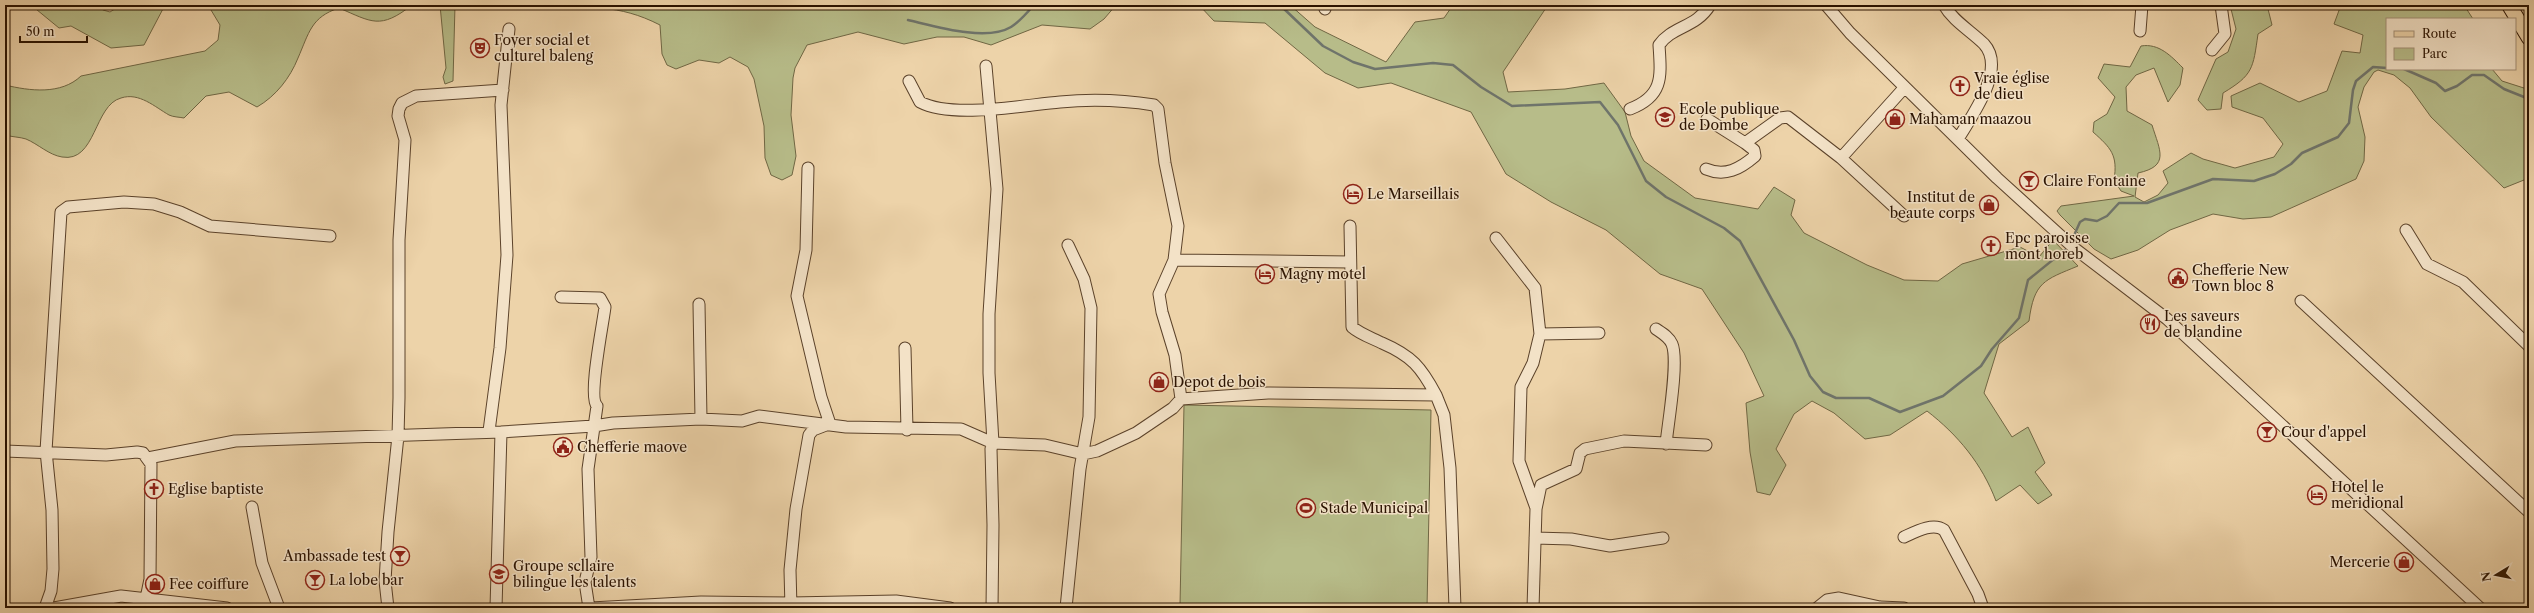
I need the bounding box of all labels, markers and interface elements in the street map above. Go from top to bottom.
scale bar [20,18,87,44]
legend [2386,18,2516,70]
text: 50 m [26,24,55,39]
text: Route [2422,26,2457,41]
place label: Foyer social et culturel baleng [494,31,594,65]
theatre icon: Foyer social et culturel baleng [469,37,491,59]
text: Parc [2422,46,2447,61]
place label: Vraie église de dieu [1973,69,2050,103]
church icon: Vraie église de dieu [1949,75,1971,97]
place label: Ecole publique de Dombe [1679,100,1780,134]
school or university icon: Ecole publique de Dombe [1654,106,1676,128]
shop icon: Mahaman maazou [1884,108,1906,130]
place label: Mahaman maazou [1909,110,2032,128]
bar icon: Claire Fontaine [2018,170,2040,192]
place label: Claire Fontaine [2043,172,2146,190]
hotel icon: Le Marseillais [1342,183,1364,205]
place label: Le Marseillais [1367,185,1459,203]
place label: Institut de beaute corps [1890,188,1975,222]
shop icon: Institut de beaute corps [1978,194,2000,216]
place label: Epc paroisse mont horeb [2005,229,2089,263]
church icon: Epc paroisse mont horeb [1980,235,2002,257]
place label: Chefferie New Town bloc 8 [2192,261,2289,295]
hotel icon: Magny motel [1254,263,1276,285]
place label: Magny motel [1279,265,1366,283]
public building icon: Chefferie New Town bloc 8 [2167,267,2189,289]
place label: Les saveurs de blandine [2164,307,2242,341]
restaurant icon: Les saveurs de blandine [2139,313,2161,335]
shop icon: Depot de bois [1148,371,1170,393]
place label: Depot de bois [1173,373,1266,391]
bar icon: Cour d'appel [2256,421,2278,443]
place label: Cour d'appel [2281,423,2366,441]
public building icon: Chefferie maove [552,436,574,458]
place label: Chefferie maove [577,438,687,456]
church icon: Eglise baptiste [143,478,165,500]
place label: Hotel le meridional [2331,478,2404,512]
place label: Eglise baptiste [168,480,264,498]
hotel icon: Hotel le meridional [2306,484,2328,506]
sports icon: Stade Municipal [1295,497,1317,519]
place label: Stade Municipal [1320,499,1428,517]
bar icon: Ambassade test [389,545,411,567]
place label: Ambassade test [282,547,386,565]
shop icon: Mercerie [2393,551,2415,573]
place label: Mercerie [2329,553,2390,571]
north arrow [2476,555,2516,595]
place label: Groupe scllaire bilingue les talents [513,557,636,591]
school or university icon: Groupe scllaire bilingue les talents [488,563,510,585]
bar icon: La lobe bar [304,569,326,591]
text: N [2478,570,2494,583]
place label: La lobe bar [329,571,404,589]
shop icon: Fee coiffure [144,573,166,595]
place label: Fee coiffure [169,575,249,593]

